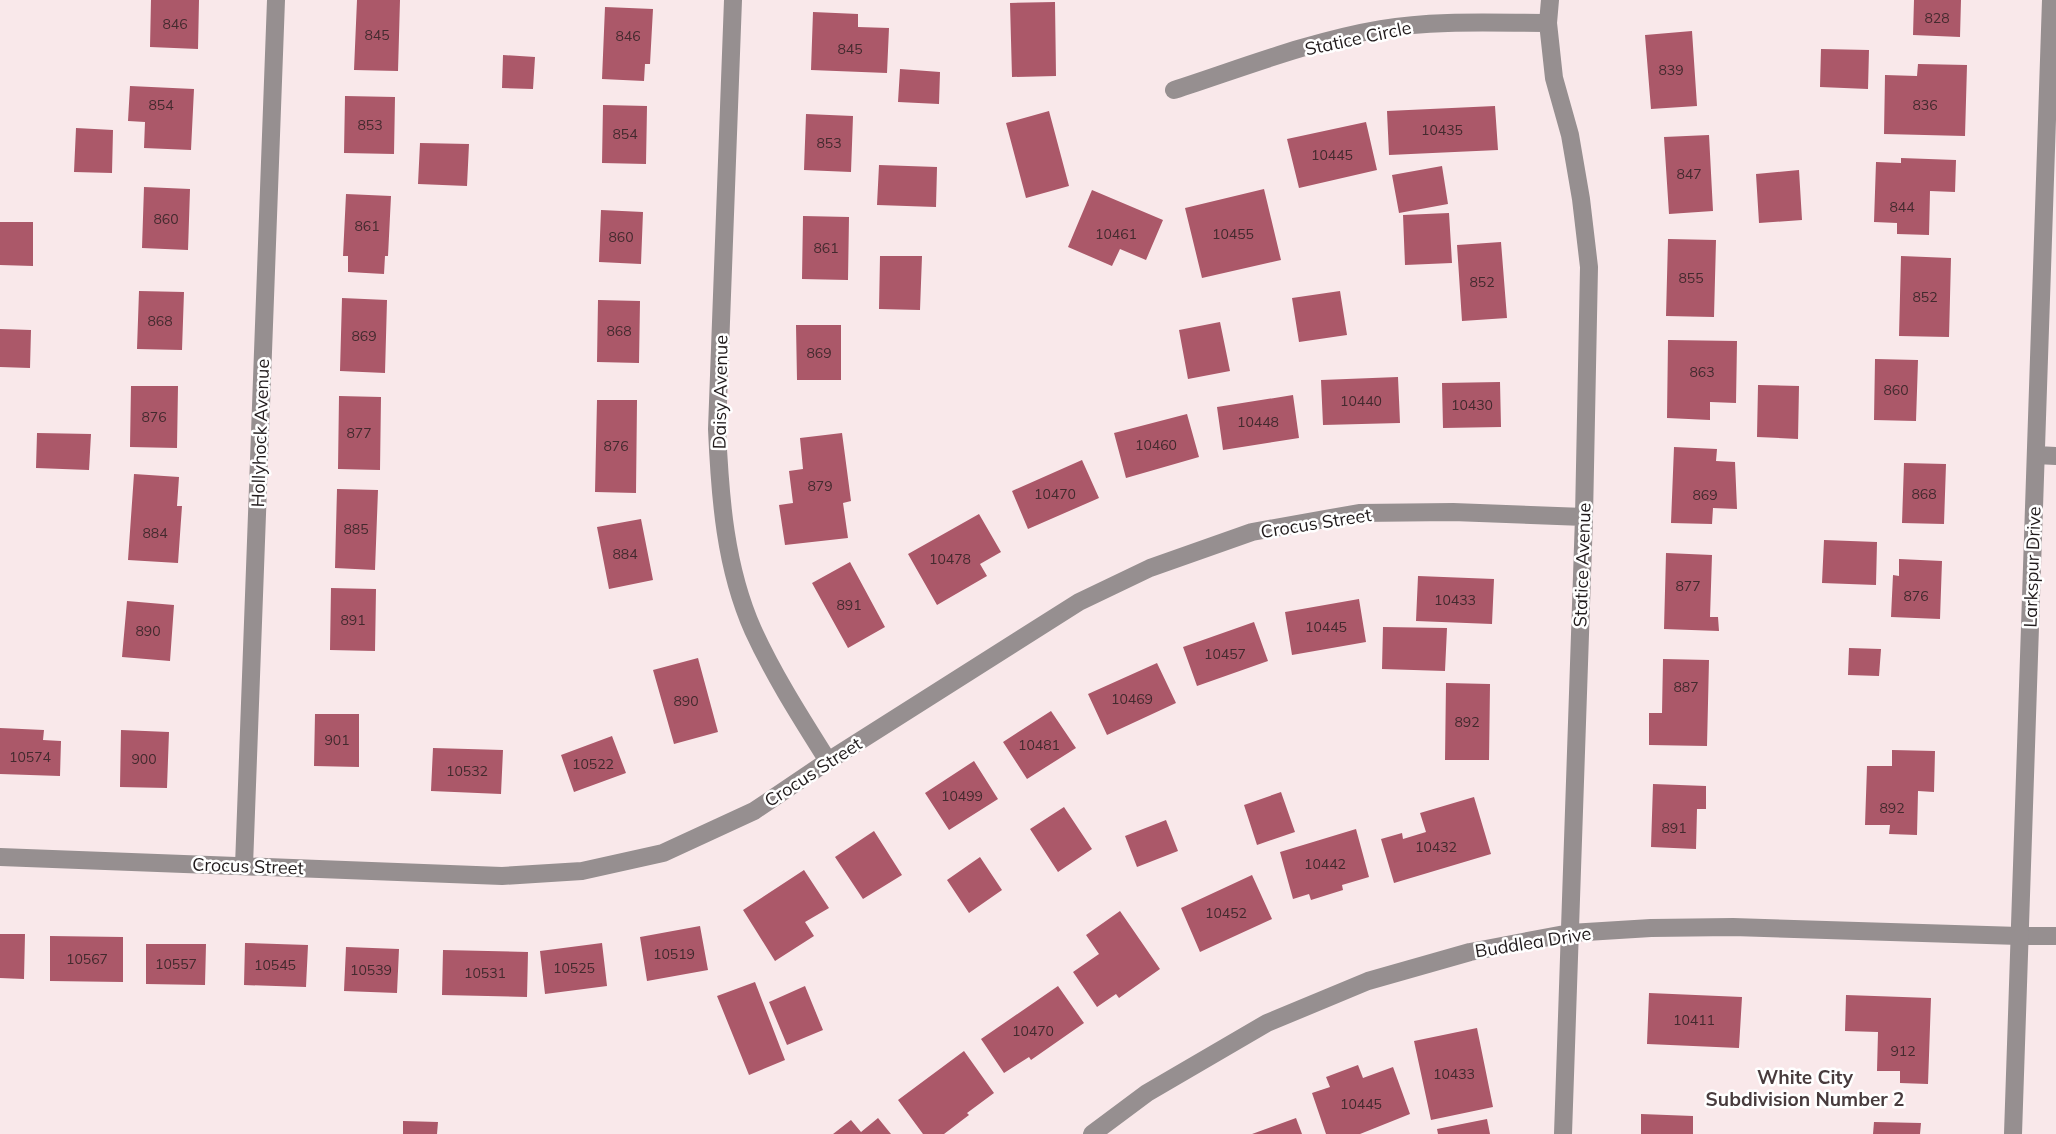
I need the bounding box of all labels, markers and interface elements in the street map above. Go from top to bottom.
house number: 828 [1924,9,1950,27]
house number: 846 [162,15,188,33]
street label: Statice Circle [1303,16,1413,60]
house number: 845 [364,26,390,44]
house number: 846 [615,27,641,45]
house number: 845 [837,40,863,58]
house number: 839 [1658,61,1684,79]
house number: 854 [148,96,174,114]
house number: 836 [1912,96,1938,114]
house number: 853 [357,116,383,134]
house number: 10435 [1421,121,1463,139]
house number: 854 [612,125,638,143]
house number: 853 [816,134,842,152]
house number: 10445 [1311,146,1353,164]
house number: 847 [1676,165,1702,183]
house number: 844 [1889,198,1915,216]
house number: 860 [153,210,179,228]
house number: 861 [354,217,380,235]
house number: 10461 [1095,225,1137,243]
house number: 10455 [1212,225,1254,243]
house number: 860 [608,228,634,246]
house number: 861 [813,239,839,257]
house number: 855 [1678,269,1704,287]
house number: 852 [1469,273,1495,291]
house number: 852 [1912,288,1938,306]
house number: 868 [147,312,173,330]
house number: 868 [606,322,632,340]
house number: 869 [351,327,377,345]
street label: Daisy Avenue [708,335,732,449]
house number: 869 [806,344,832,362]
street label: Hollyhock Avenue [246,358,274,508]
house number: 863 [1689,363,1715,381]
house number: 860 [1883,381,1909,399]
house number: 10440 [1340,392,1382,410]
house number: 10430 [1451,396,1493,414]
house number: 876 [141,408,167,426]
house number: 10448 [1237,413,1279,431]
house number: 877 [346,424,372,442]
house number: 10460 [1135,436,1177,454]
house number: 876 [603,437,629,455]
house number: 879 [807,477,833,495]
house number: 10470 [1034,485,1076,503]
house number: 868 [1911,485,1937,503]
house number: 869 [1692,486,1718,504]
street label: Statice Avenue [1568,502,1596,628]
street label: Crocus Street [1259,503,1373,543]
street label: Larkspur Drive [2018,506,2046,628]
house number: 885 [343,520,369,538]
house number: 884 [142,524,168,542]
house number: 884 [612,545,638,563]
house number: 10478 [929,550,971,568]
house number: 877 [1675,577,1701,595]
house number: 876 [1903,587,1929,605]
house number: 10433 [1434,591,1476,609]
house number: 891 [836,596,862,614]
house number: 891 [340,611,366,629]
house number: 10445 [1305,618,1347,636]
house number: 890 [135,622,161,640]
house number: 10457 [1204,645,1246,663]
house number: 887 [1673,678,1699,696]
house number: 10469 [1111,690,1153,708]
house number: 890 [673,692,699,710]
house number: 892 [1454,713,1480,731]
house number: 901 [324,731,350,749]
street label: Crocus Street [760,732,866,812]
house number: 10481 [1018,736,1060,754]
house number: 10574 [9,748,52,766]
house number: 900 [131,750,157,768]
house number: 10522 [572,755,614,773]
house number: 10532 [446,762,488,780]
house number: 10499 [941,787,983,805]
house number: 892 [1879,799,1905,817]
house number: 891 [1661,819,1687,837]
house number: 10432 [1415,838,1457,856]
street label: Crocus Street [192,853,304,879]
house number: 10442 [1304,855,1346,873]
house number: 10452 [1205,904,1247,922]
street label: Buddlea Drive [1473,921,1593,963]
house number: 10519 [653,945,695,963]
house number: 10567 [66,950,108,968]
house number: 10557 [155,955,197,973]
house number: 10545 [254,956,296,974]
house number: 10525 [553,959,595,977]
house number: 10539 [350,961,392,979]
house number: 10531 [464,964,506,982]
house number: 10411 [1673,1011,1715,1029]
house number: 10470 [1012,1022,1054,1040]
house number: 912 [1890,1042,1916,1060]
house number: 10433 [1433,1065,1475,1083]
district label: White City Subdivision Number 2 [1706,1065,1904,1111]
house number: 10445 [1340,1095,1382,1113]

